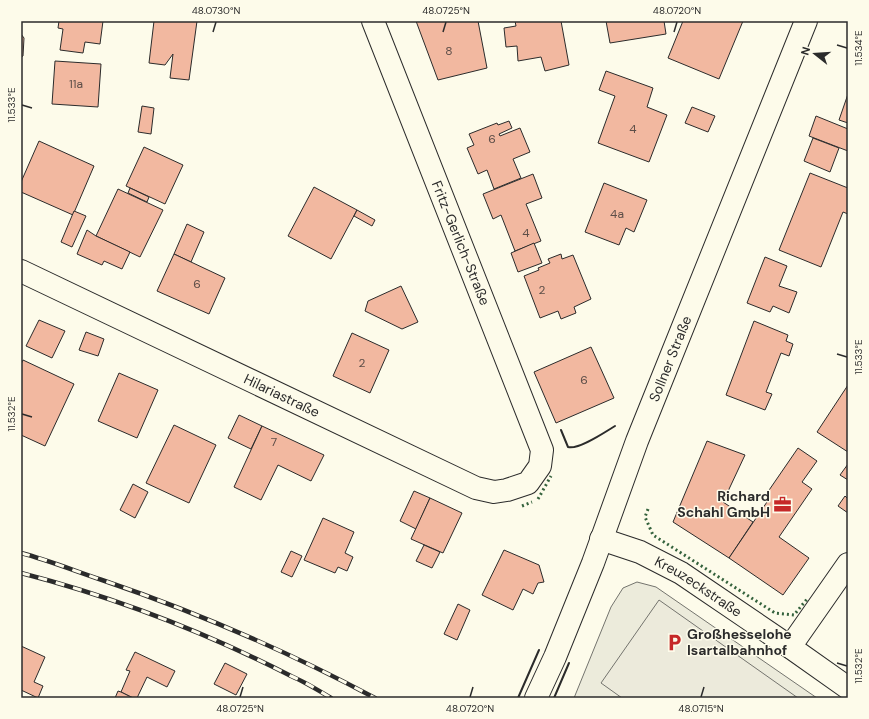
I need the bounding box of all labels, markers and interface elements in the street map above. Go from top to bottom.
text: 48.0730°N [192,4,240,17]
text: 48.0725°N [422,4,470,17]
text: 48.0720°N [653,4,701,17]
text: 11.534°E [852,30,865,66]
north arrow [795,34,835,74]
house number: 8 [445,43,453,59]
text: N [798,45,813,57]
house number: 11a [69,76,83,92]
text: 11.533°E [5,87,18,123]
house number: 4 [629,121,637,137]
house number: 6 [488,131,496,147]
street label: Fritz-Gerlich-Straße [428,178,494,308]
house number: 4a [610,206,624,222]
house number: 4 [522,225,530,241]
house number: 6 [193,276,201,292]
house number: 2 [539,282,546,298]
street label: Sollner Straße [645,313,695,404]
text: 11.533°E [852,339,865,375]
house number: 2 [359,355,366,371]
street label: Hilariastraße [241,370,323,421]
house number: 6 [580,372,588,388]
text: 11.532°E [5,396,18,432]
house number: 7 [271,434,277,450]
place label: Richard Schahl GmbH [677,487,770,521]
office icon: Richard Schahl GmbH [773,494,793,514]
street label: Kreuzeckstraße [652,552,746,621]
place label: Großhesselohe Isartalbahnhof [687,625,792,659]
parking icon: Großhesselohe Isartalbahnhof [664,632,684,652]
text: 11.532°E [852,648,865,684]
text: 48.0725°N [216,702,264,715]
text: 48.0720°N [446,702,494,715]
text: 48.0715°N [678,702,724,715]

